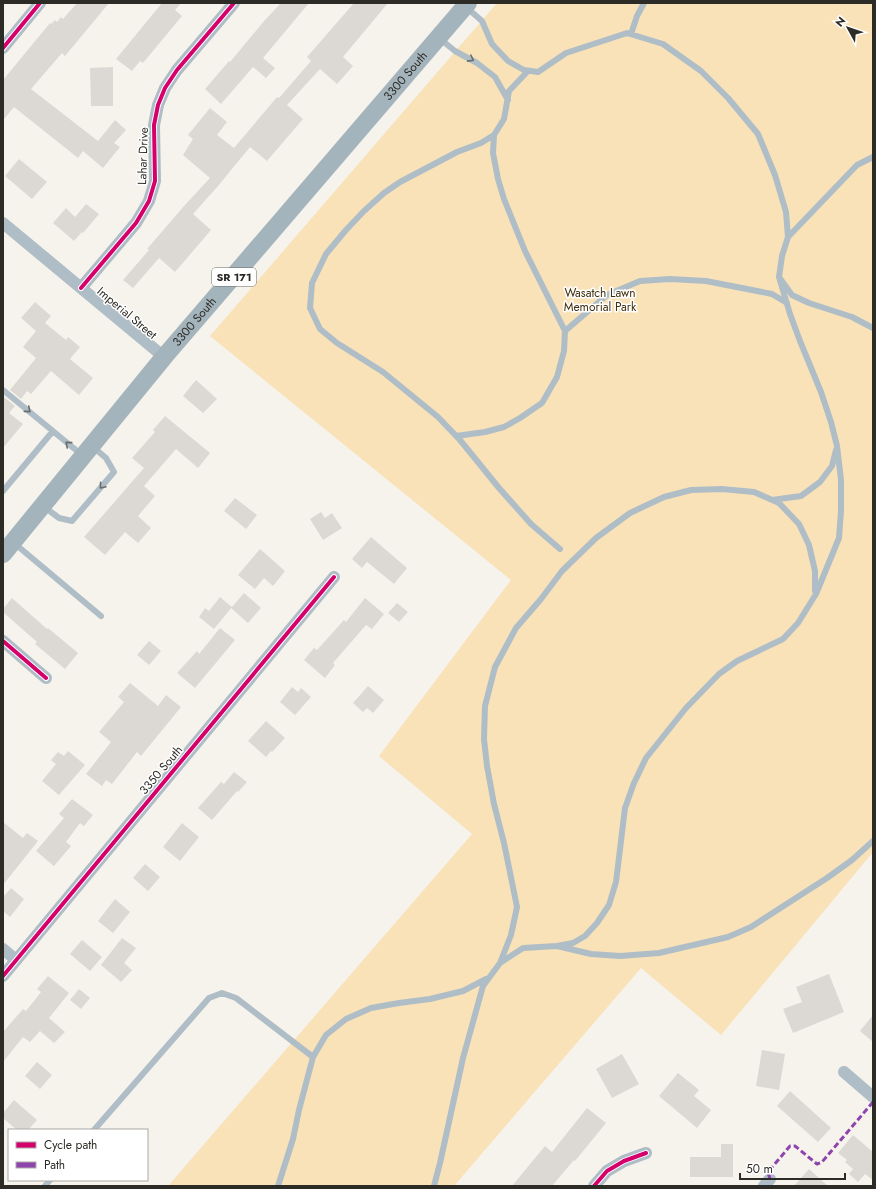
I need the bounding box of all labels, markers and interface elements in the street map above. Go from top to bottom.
north arrow [828,8,868,48]
text: N [831,13,849,30]
street label: 3300 South [379,47,432,104]
one-way arrow [467,55,474,62]
street label: Lahar Drive [133,127,153,185]
road number: SR 171 [212,268,256,286]
street label: Imperial Street [93,283,161,344]
park label: Wasatch Lawn Memorial Park [564,284,637,316]
street label: 3300 South [168,293,221,350]
one-way arrow [23,406,30,413]
one-way arrow [65,441,72,448]
one-way arrow [99,482,106,489]
street label: 3350 South [135,742,187,798]
legend [8,1129,148,1181]
text: Cycle path [44,1136,97,1154]
scale bar [740,1155,845,1181]
text: Path [44,1156,65,1174]
text: 50 m [746,1160,773,1178]

